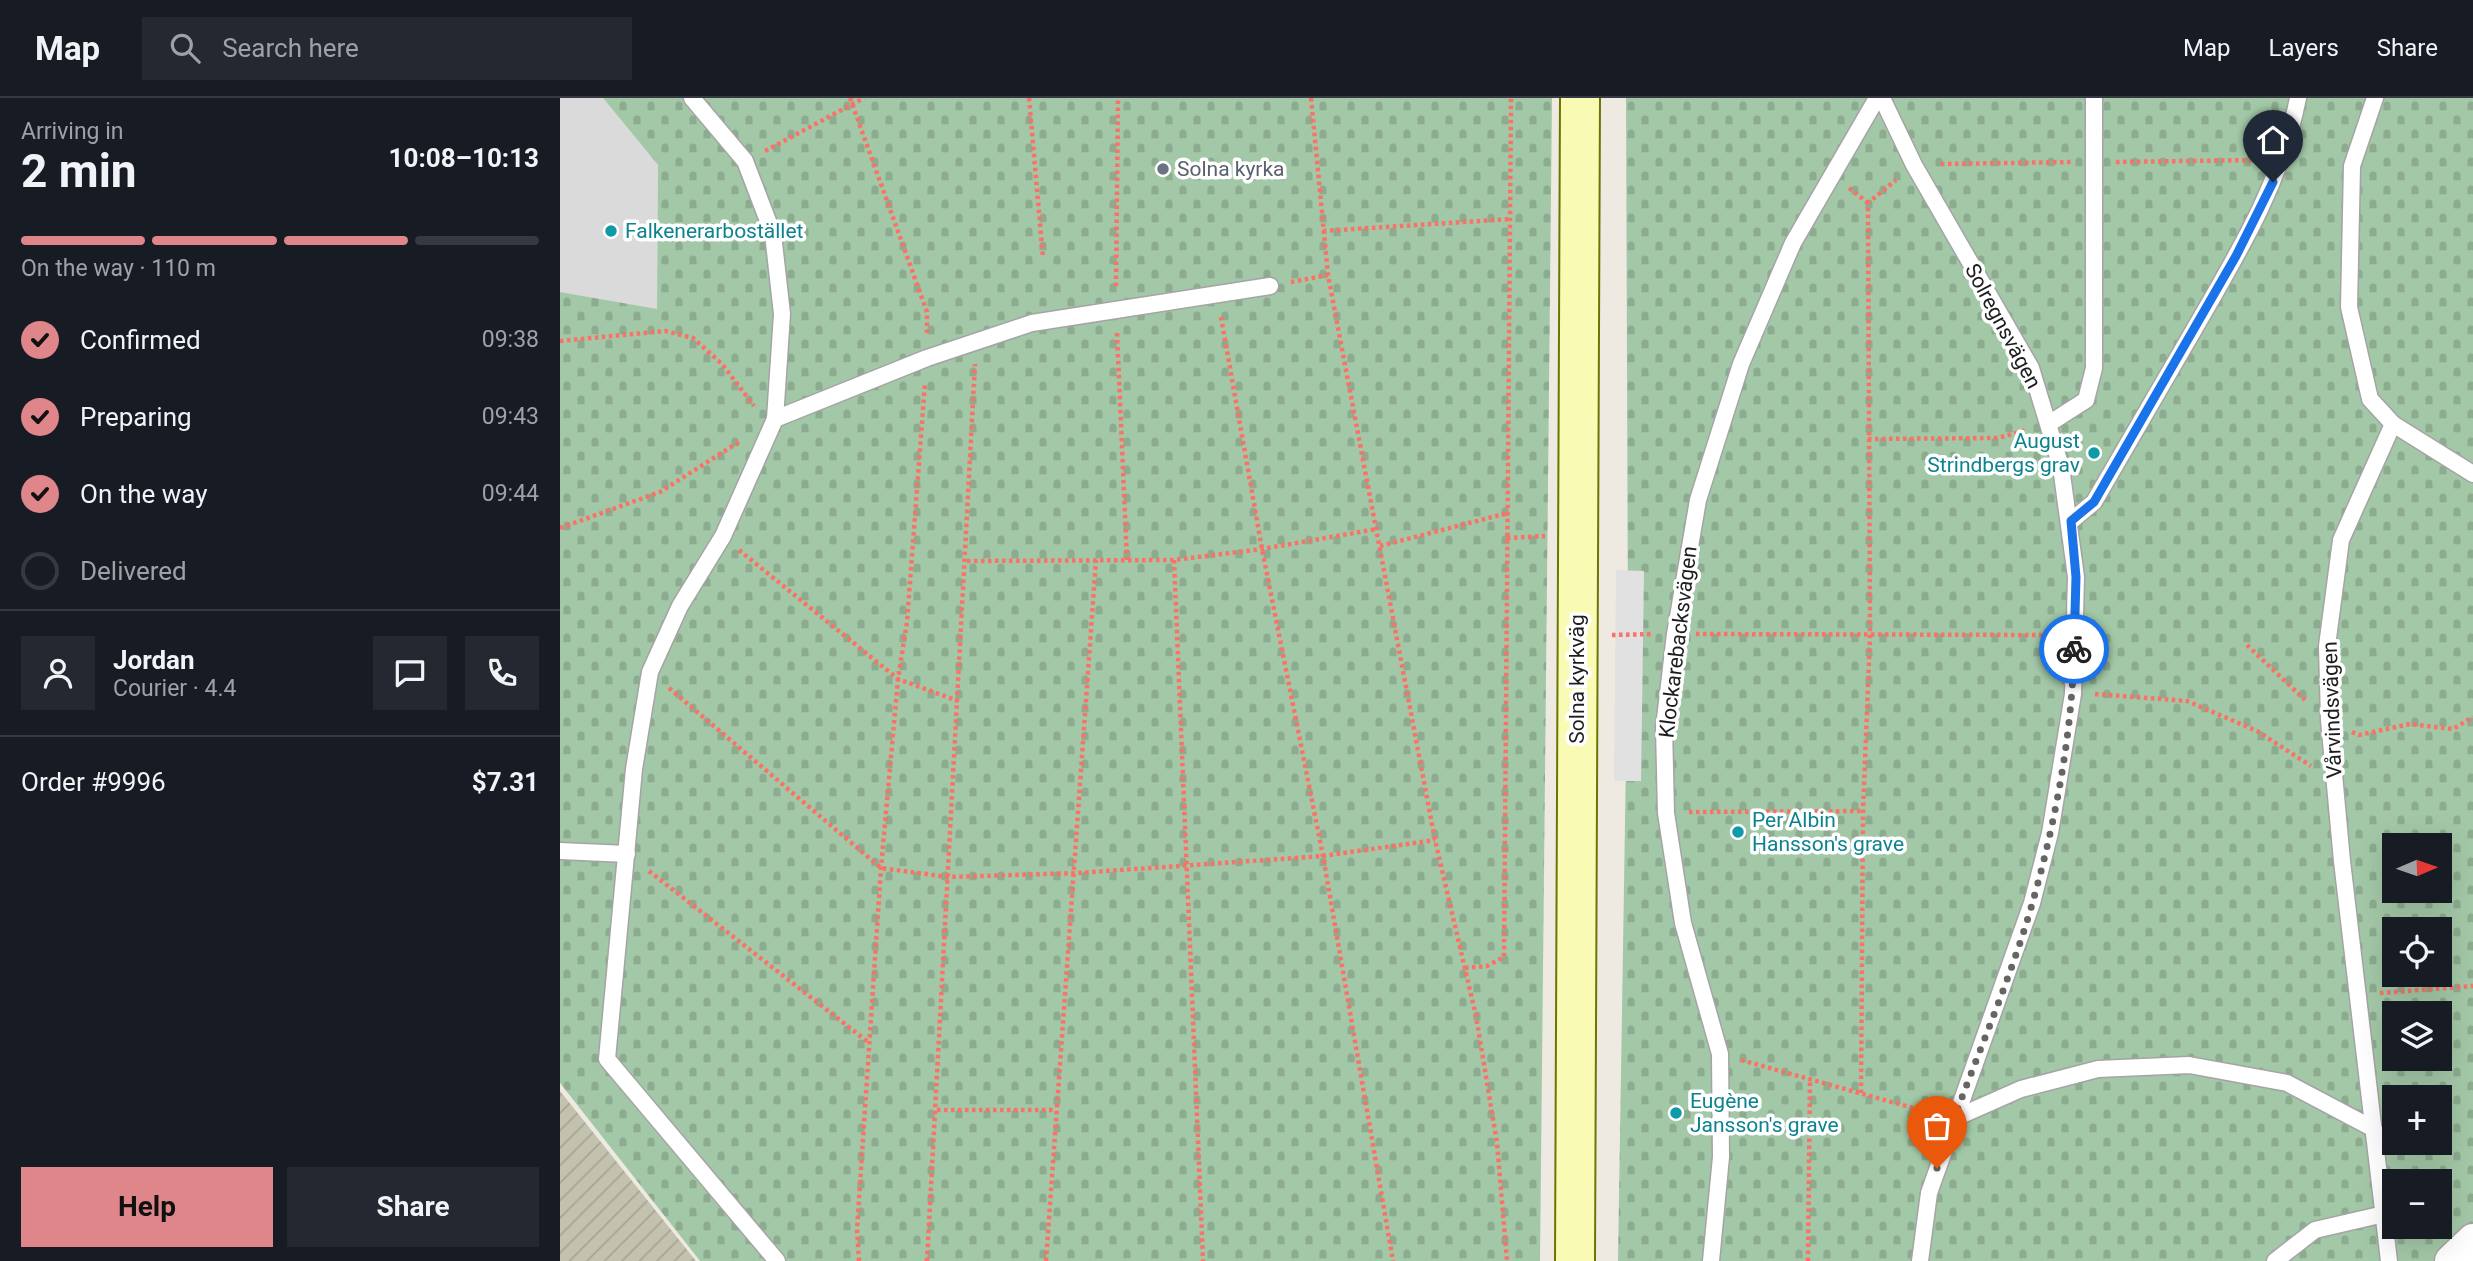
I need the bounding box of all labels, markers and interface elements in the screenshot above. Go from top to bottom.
search box [142,17,632,80]
text: Map [35,29,100,68]
icon: search [166,29,204,67]
text: Search here [222,33,359,63]
text: Map [2183,34,2231,62]
text: Layers [2269,34,2339,62]
text: Share [2377,34,2438,62]
pin [2243,110,2303,182]
text: Arriving in [21,118,124,145]
icon: home [2254,121,2292,159]
text: 10:08–10:13 [389,143,539,173]
text: 2 min [21,144,137,198]
place label: Solna kyrka [1177,157,1285,181]
marker: Solna kyrka [1155,161,1171,177]
place label: Falkenerarbostället [625,219,804,243]
marker: Falkenerarbostället [603,223,619,239]
text: On the way · 110 m [21,255,216,282]
street label: Solregnsvägen [1960,260,2046,392]
icon: check [21,321,59,359]
text: Confirmed [80,325,201,355]
text: 09:38 [482,326,539,353]
icon: check [21,398,59,436]
text: Preparing [80,402,192,432]
text: 09:43 [482,403,539,430]
place label: August Strindbergs grav [1927,429,2080,477]
marker: August Strindbergs grav [2086,445,2102,461]
icon: check [21,475,59,513]
text: On the way [80,479,208,509]
text: 09:44 [482,480,539,507]
street label: Klockarebacksvägen [1654,545,1702,739]
text: Delivered [80,556,187,586]
street label: Solna kyrkväg [1565,614,1589,744]
courier [2039,614,2109,684]
icon: bike [2055,630,2093,668]
button: person [21,636,95,710]
button: chat [373,636,447,710]
button: phone [465,636,539,710]
street label: Vårvindsvägen [2318,641,2346,779]
text: Jordan [113,645,195,675]
text: Courier · 4.4 [113,675,236,702]
text: Order #9996 [21,767,166,797]
text: $7.31 [472,767,539,797]
place label: Per Albin Hansson's grave [1752,808,1904,856]
marker: Per Albin Hansson's grave [1730,824,1746,840]
north arrow [2382,833,2452,903]
map controls [2382,833,2452,1239]
button: locate [2382,917,2452,987]
button: layers [2382,1001,2452,1071]
button: + [2382,1085,2452,1155]
place label: Eugène Jansson's grave [1690,1089,1839,1137]
pin [1907,1096,1967,1168]
marker: Eugène Jansson's grave [1668,1105,1684,1121]
icon: bag [1918,1107,1956,1145]
button: Help [21,1167,273,1247]
button: Share [287,1167,539,1247]
button: − [2382,1169,2452,1239]

